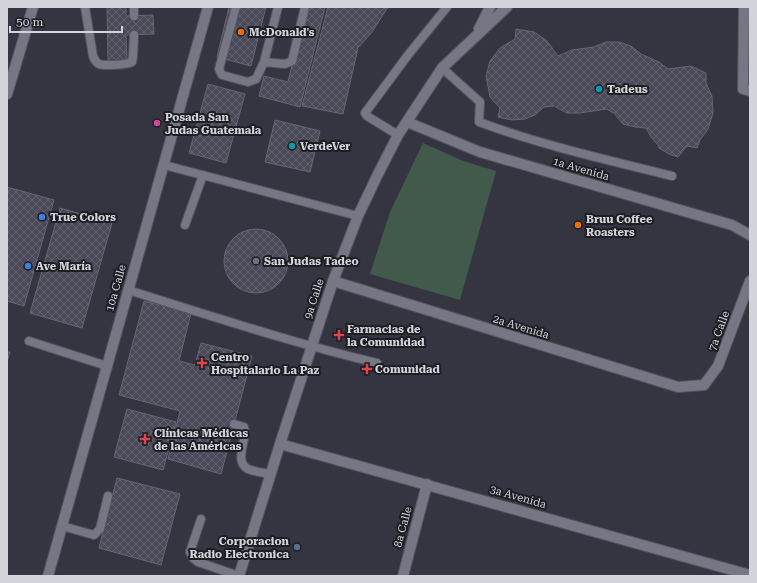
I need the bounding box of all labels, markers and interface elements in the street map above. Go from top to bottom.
scale bar [10,8,122,34]
text: 50 m [16,15,43,29]
place label: McDonald's [249,26,315,39]
marker: McDonald's [236,27,246,37]
place label: Tadeus [607,83,648,96]
marker: Tadeus [594,84,604,94]
place label: Posada San Judas Guatemala [165,111,262,137]
marker: Posada San Judas Guatemala [152,118,162,128]
place label: VerdeVer [300,140,350,153]
marker: VerdeVer [287,141,297,151]
street label: 1a Avenida [551,155,611,183]
place label: True Colors [50,211,116,224]
marker: True Colors [37,212,47,222]
place label: Bruu Coffee Roasters [586,213,653,239]
marker: Bruu Coffee Roasters [573,220,583,230]
place label: San Judas Tadeo [264,255,359,268]
marker: San Judas Tadeo [251,256,261,266]
place label: Ave María [36,260,92,273]
marker: Ave María [23,261,33,271]
street label: 10a Calle [103,263,129,313]
street label: 9a Calle [301,277,327,321]
street label: 7a Calle [706,309,732,353]
street label: 2a Avenida [491,312,551,342]
place label: Farmacias de la Comunidad [347,323,425,349]
marker: Farmacias de la Comunidad [334,330,344,340]
place label: Centro Hospitalario La Paz [211,351,320,377]
marker: Centro Hospitalario La Paz [196,357,208,369]
place label: Comunidad [375,363,441,376]
marker: Comunidad [362,364,372,374]
place label: Clínicas Médicas de las Américas [154,427,248,453]
marker: Clínicas Médicas de las Américas [139,433,151,445]
street label: 3a Avenida [488,483,548,511]
street label: 8a Calle [391,505,415,549]
place label: Corporacion Radio Electronica [190,535,290,561]
marker: Corporacion Radio Electronica [292,542,302,552]

